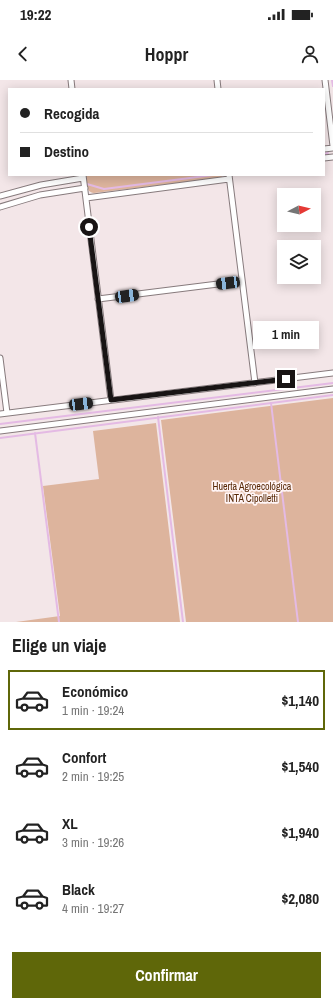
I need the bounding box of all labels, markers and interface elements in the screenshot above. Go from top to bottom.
text: 19:22 [20,4,51,25]
text: Hoppr [145,42,188,67]
icon: back [12,43,34,65]
icon: person [299,43,321,65]
text: Recogida [44,103,99,124]
text: Destino [44,141,89,162]
north arrow [277,188,321,232]
map controls [277,188,321,284]
route start [80,218,98,236]
button: layers [277,240,321,284]
car [215,276,241,290]
car [114,288,140,304]
callout: 1 min [253,321,319,349]
text: 1 min [272,326,300,343]
route end [277,370,295,388]
car [68,397,94,411]
park label: Huerta Agroecológica INTA Cipolletti [213,480,292,505]
text: Elige un viaje [12,633,106,658]
text: Económico [62,681,128,702]
icon: car [14,682,50,718]
text: $1,140 [281,690,319,711]
text: 1 min · 19:24 [62,702,124,719]
text: Confort [62,747,106,768]
icon: car [14,748,50,784]
text: $1,540 [281,756,319,777]
text: 2 min · 19:25 [62,768,124,785]
text: XL [62,813,78,834]
icon: car [14,814,50,850]
text: $1,940 [281,822,319,843]
text: 3 min · 19:26 [62,834,124,851]
text: Black [62,879,95,900]
icon: car [14,880,50,916]
text: $2,080 [281,888,319,909]
text: 4 min · 19:27 [62,900,124,917]
button: Confirmar [12,952,321,998]

